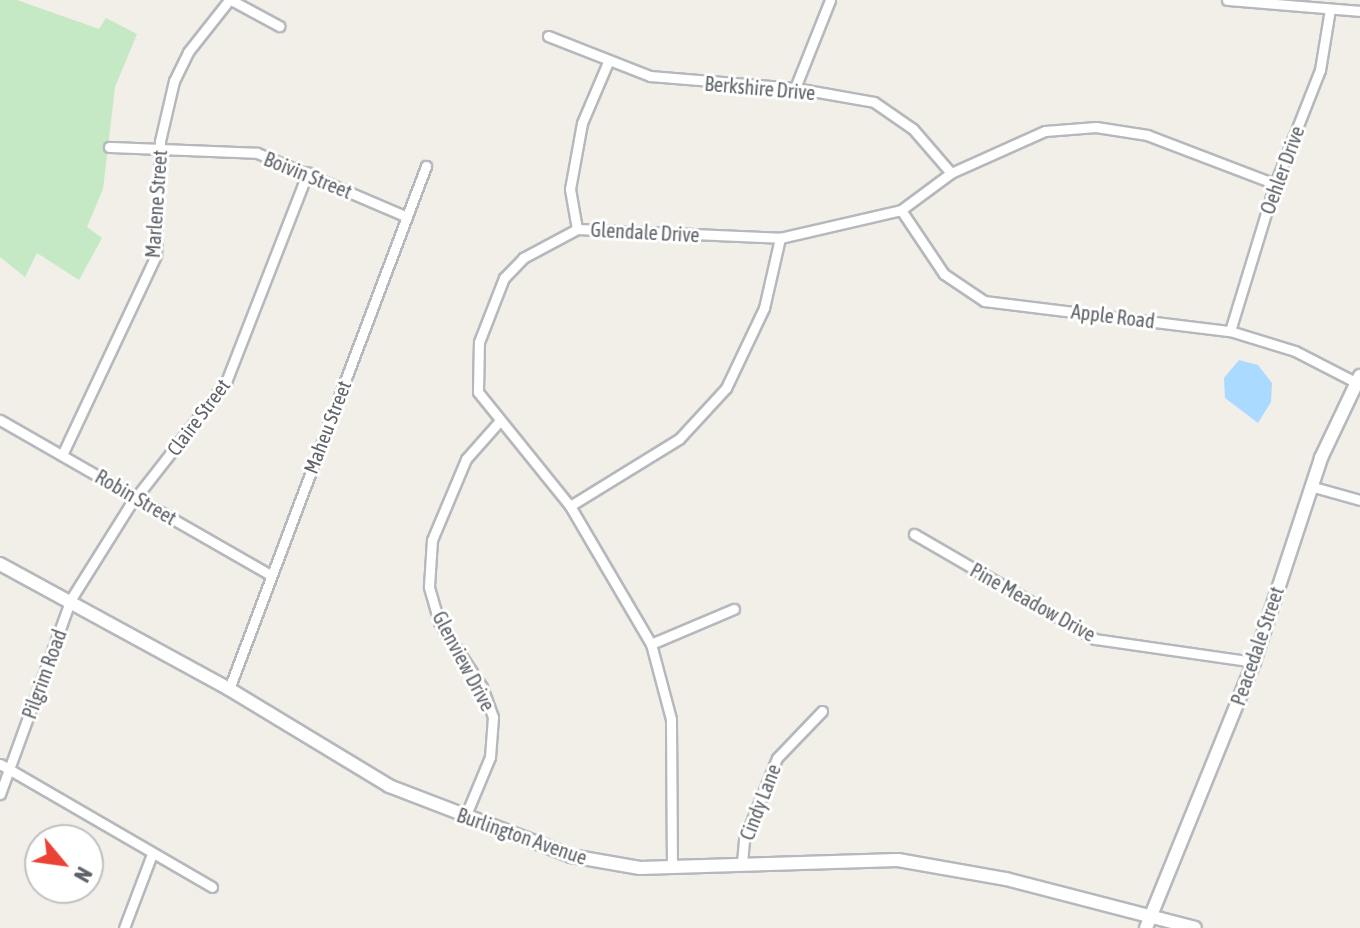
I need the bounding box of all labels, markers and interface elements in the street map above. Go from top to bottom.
street label: Berkshire Drive [704,71,816,105]
street label: Oehler Drive [1255,123,1309,217]
street label: Boivin Street [261,147,355,203]
street label: Marlene Street [140,149,172,259]
street label: Glendale Drive [590,217,700,247]
street label: Apple Road [1070,299,1156,333]
street label: Claire Street [161,374,235,460]
street label: Maheu Street [298,377,356,477]
street label: Robin Street [91,464,181,530]
street label: Pine Meadow Drive [966,558,1100,646]
street label: Peacedale Street [1225,583,1289,709]
street label: Glenview Drive [428,607,500,715]
street label: Pilgrim Road [17,626,71,722]
street label: Cindy Lane [735,761,785,843]
street label: Burlington Avenue [454,803,590,869]
north arrow [24,824,104,904]
text: N [69,863,98,887]

